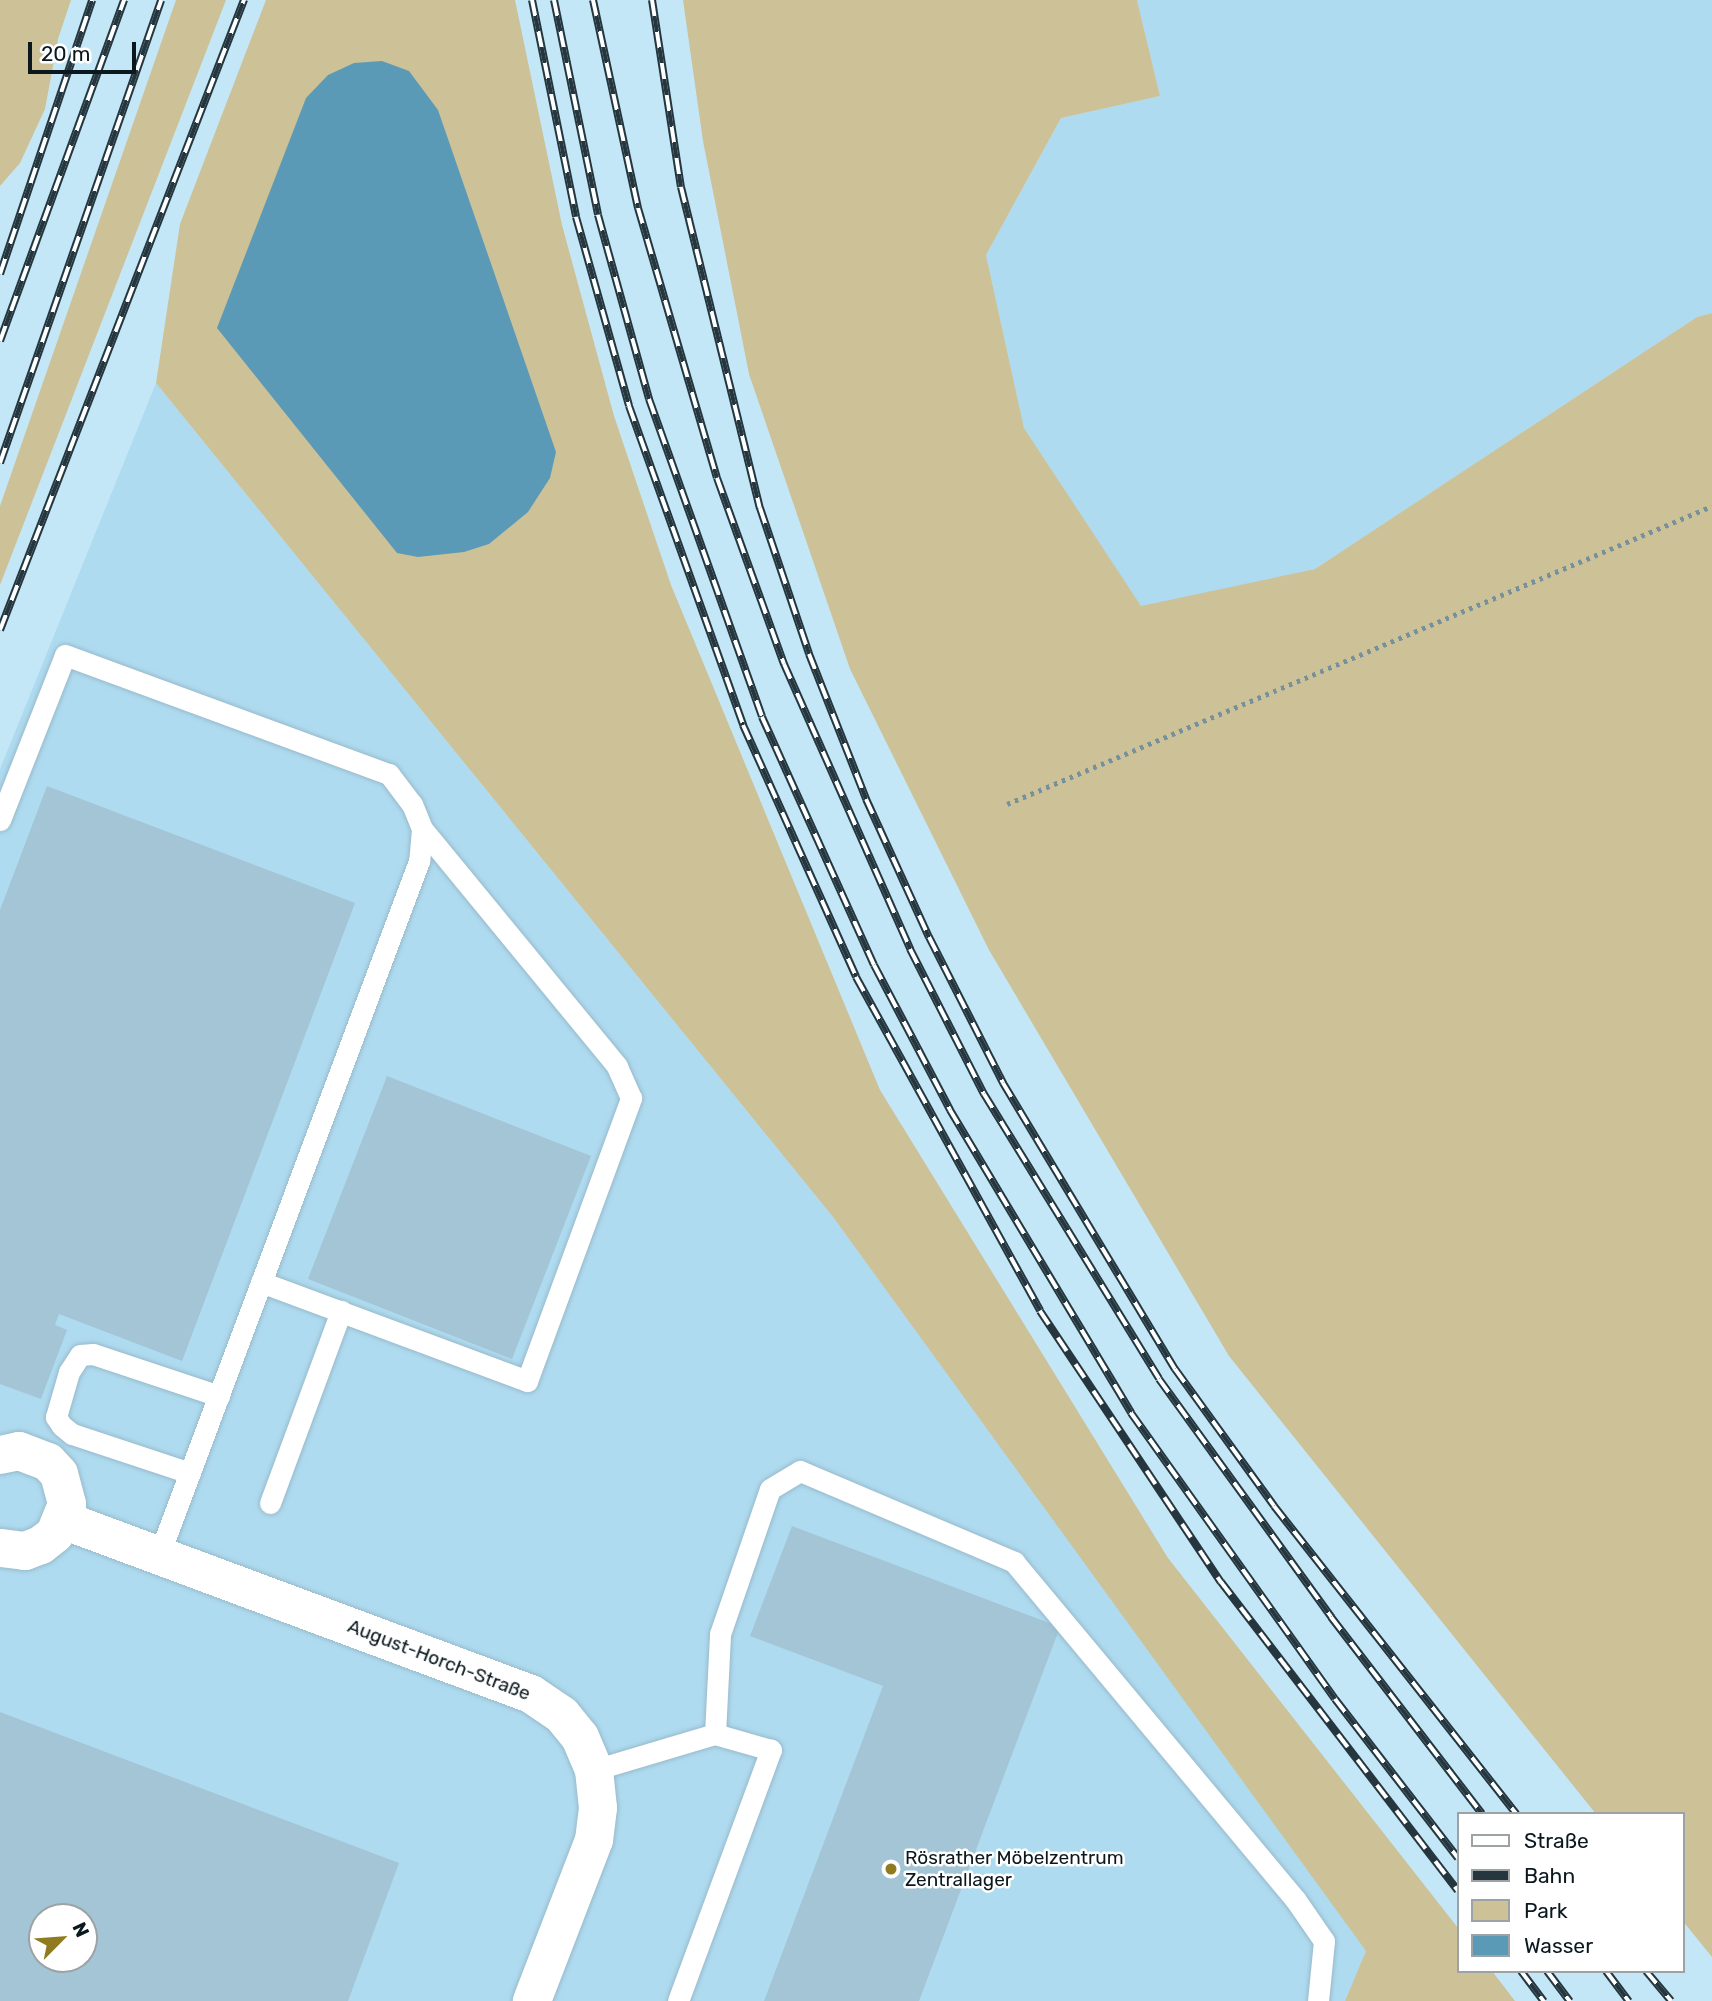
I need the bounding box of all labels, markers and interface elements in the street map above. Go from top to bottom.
scale bar [32,28,140,72]
text: 20 m [41,41,90,66]
street label: August-Horch-Straße [344,1615,534,1705]
legend [1456,1812,1684,1973]
text: Straße [1524,1828,1589,1853]
place label: Rösrather Möbelzentrum Zentrallager [905,1847,1124,1891]
marker: Rösrather Möbelzentrum Zentrallager [883,1861,899,1877]
text: Bahn [1524,1863,1575,1888]
text: Park [1524,1898,1568,1923]
north arrow [28,1903,98,1973]
text: N [67,1919,94,1941]
text: Wasser [1524,1933,1593,1958]

